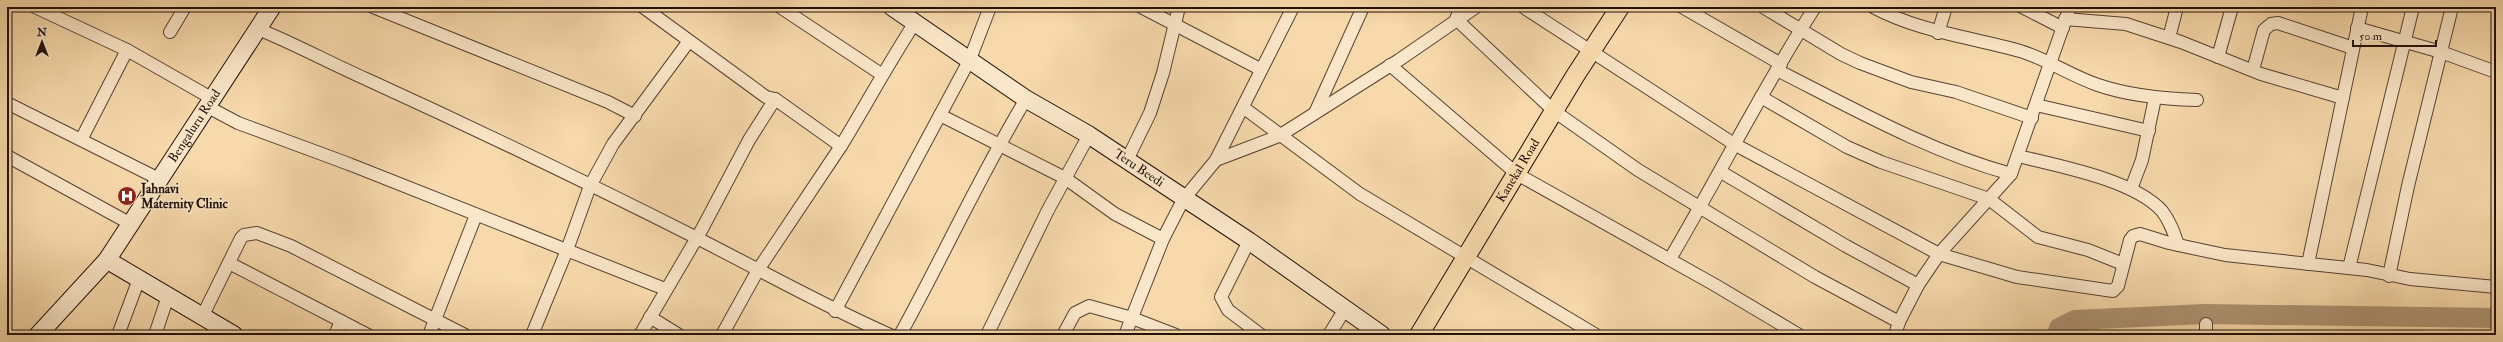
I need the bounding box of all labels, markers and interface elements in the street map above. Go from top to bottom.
north arrow [22,22,62,62]
scale bar [2353,22,2436,48]
text: N [36,26,48,39]
text: 50 m [2359,29,2383,44]
street label: Bengaluru Road [165,86,224,165]
street label: Kanekal Road [1493,135,1544,205]
street label: Teru Beedi [1111,146,1168,191]
place label: Jahnavi Maternity Clinic [140,181,228,213]
hospital icon: Jahnavi Maternity Clinic [116,185,138,207]

